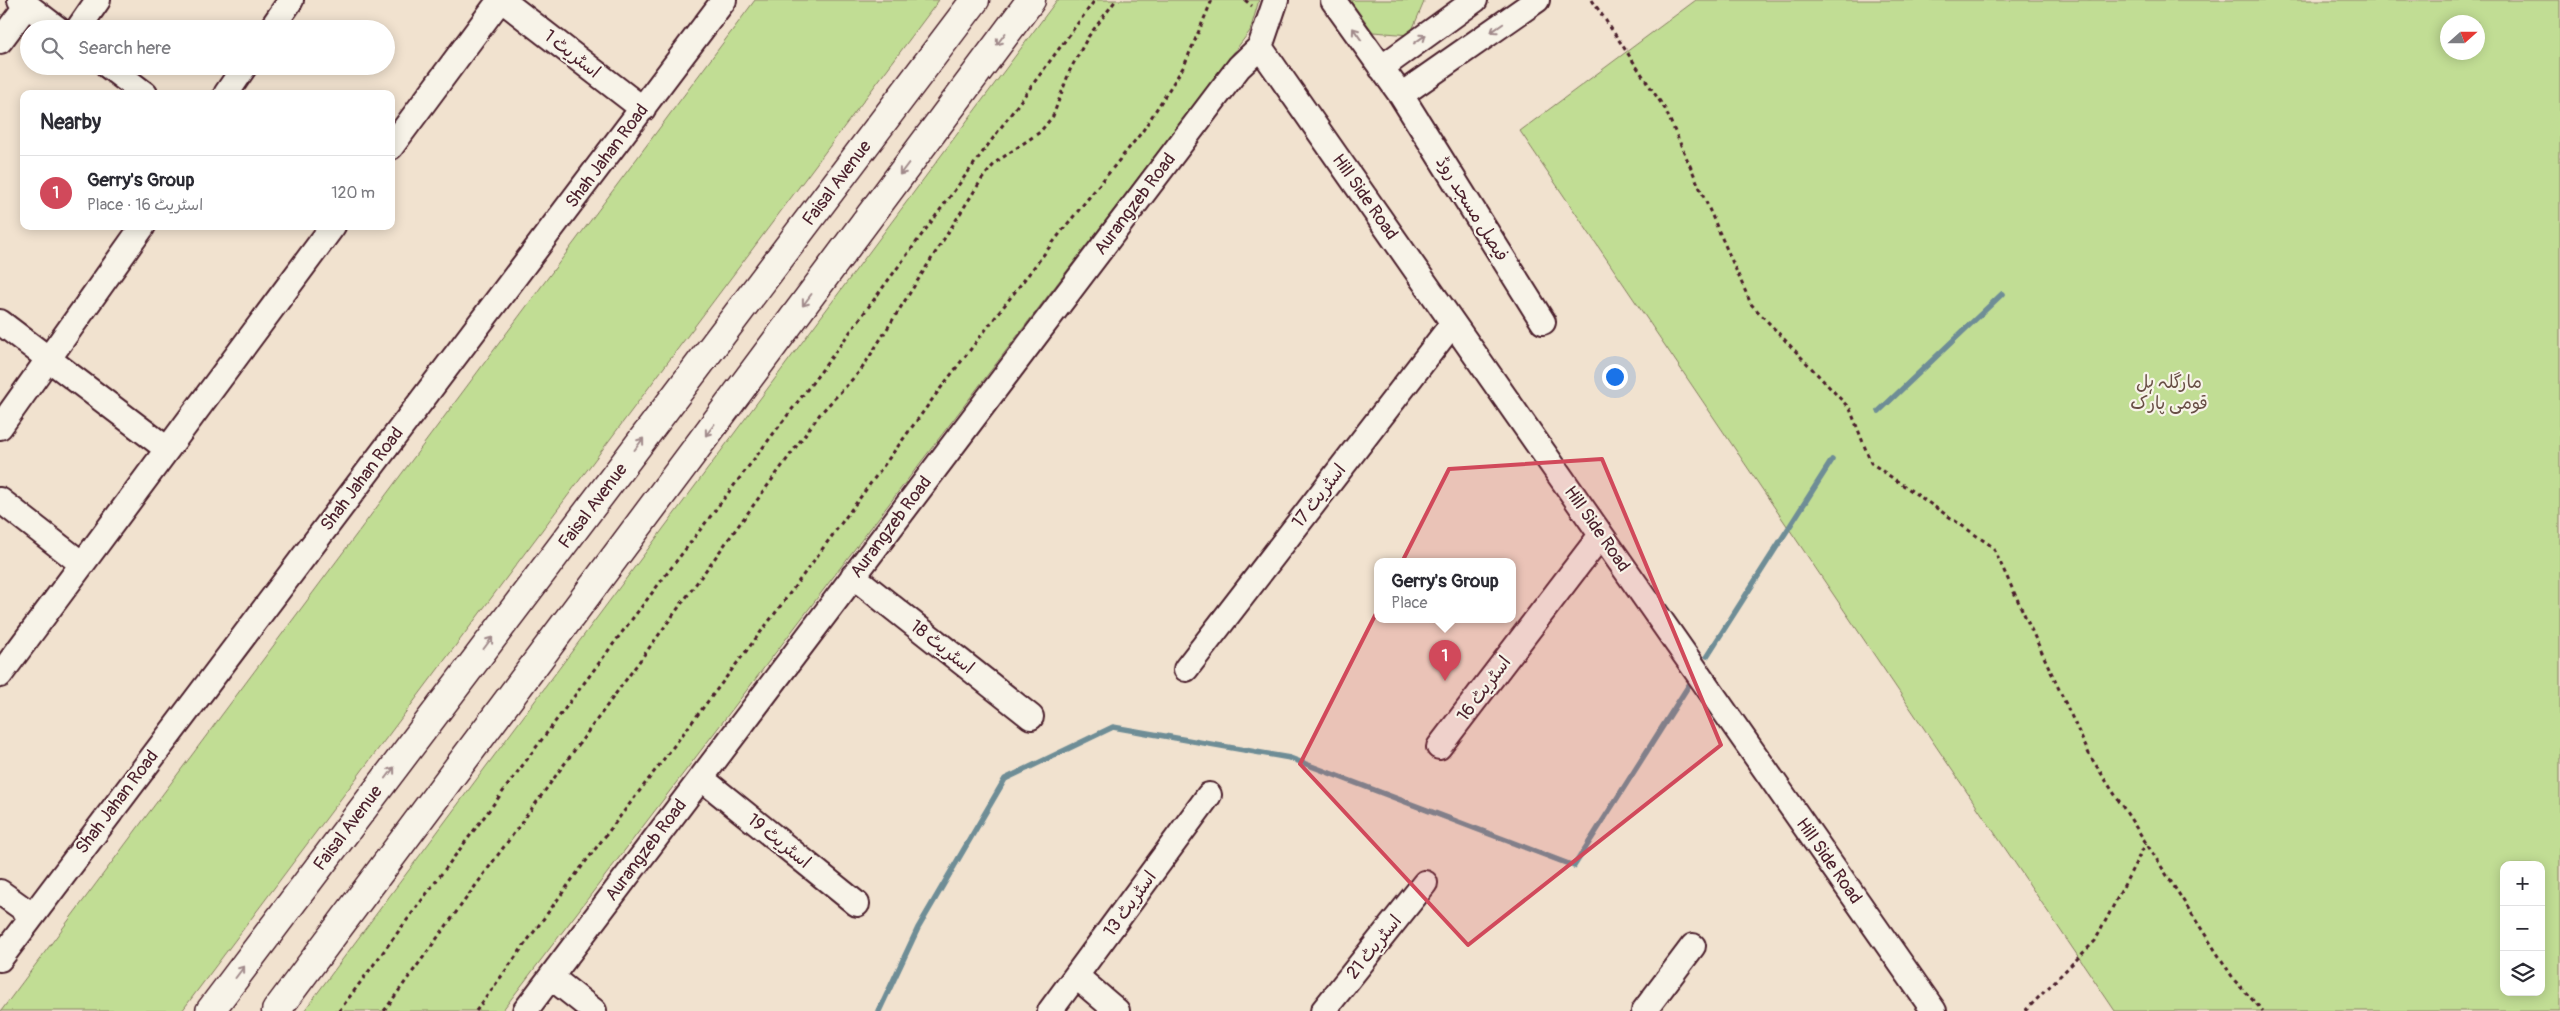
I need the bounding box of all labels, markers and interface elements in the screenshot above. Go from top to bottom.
north arrow [2440,15,2485,60]
search box [20,20,395,75]
one-way arrow [1490,23,1504,33]
street label: اسٹریٹ 1 [539,25,605,83]
one-way arrow [1352,27,1362,41]
one-way arrow [996,32,1007,45]
icon: search [38,34,66,62]
one-way arrow [1413,34,1427,45]
text: Search here [78,36,171,60]
street label: Shah Jahan Road [560,99,654,213]
text: Nearby [40,109,101,136]
street label: Faisal Avenue [797,136,877,230]
street label: Aurangzeb Road [1089,148,1181,260]
street label: Hill Side Road [1327,150,1403,244]
street label: فیصل مسجد روڈ [1431,152,1513,266]
one-way arrow [899,162,909,176]
text: Gerry's Group [87,168,194,192]
text: 1 [53,183,59,203]
text: 120 m [331,183,375,203]
text: Place · اسٹریٹ 16 [87,195,203,215]
one-way arrow [802,293,812,307]
your location [1602,364,1628,390]
park label: مارگلہ ہل قومی پارک [2130,371,2208,415]
street label: Shah Jahan Road [315,422,409,536]
one-way arrow [705,423,715,437]
one-way arrow [634,438,645,451]
street label: Faisal Avenue [553,459,633,553]
street label: اسٹریٹ 17 [1287,459,1351,533]
street label: Aurangzeb Road [845,471,937,583]
street label: Hill Side Road [1559,482,1635,576]
popup [1374,558,1516,623]
text: Gerry's Group [1391,569,1499,593]
text: Place [1391,593,1427,613]
street label: اسٹریٹ 18 [905,615,979,679]
one-way arrow [483,637,494,650]
pin: 1 [1429,640,1461,681]
street label: اسٹریٹ 16 [1452,652,1516,726]
street label: Shah Jahan Road [70,745,164,859]
one-way arrow [385,767,396,780]
street label: Faisal Avenue [308,781,388,875]
street label: Aurangzeb Road [600,794,692,906]
street label: اسٹریٹ 19 [743,808,815,874]
street label: Hill Side Road [1791,814,1867,908]
map controls [2500,861,2545,996]
button: + [2500,861,2545,906]
street label: اسٹریٹ 13 [1098,867,1162,941]
button: − [2500,906,2545,951]
street label: اسٹریٹ 21 [1341,910,1407,984]
button: layers [2500,951,2545,996]
one-way arrow [234,966,245,979]

